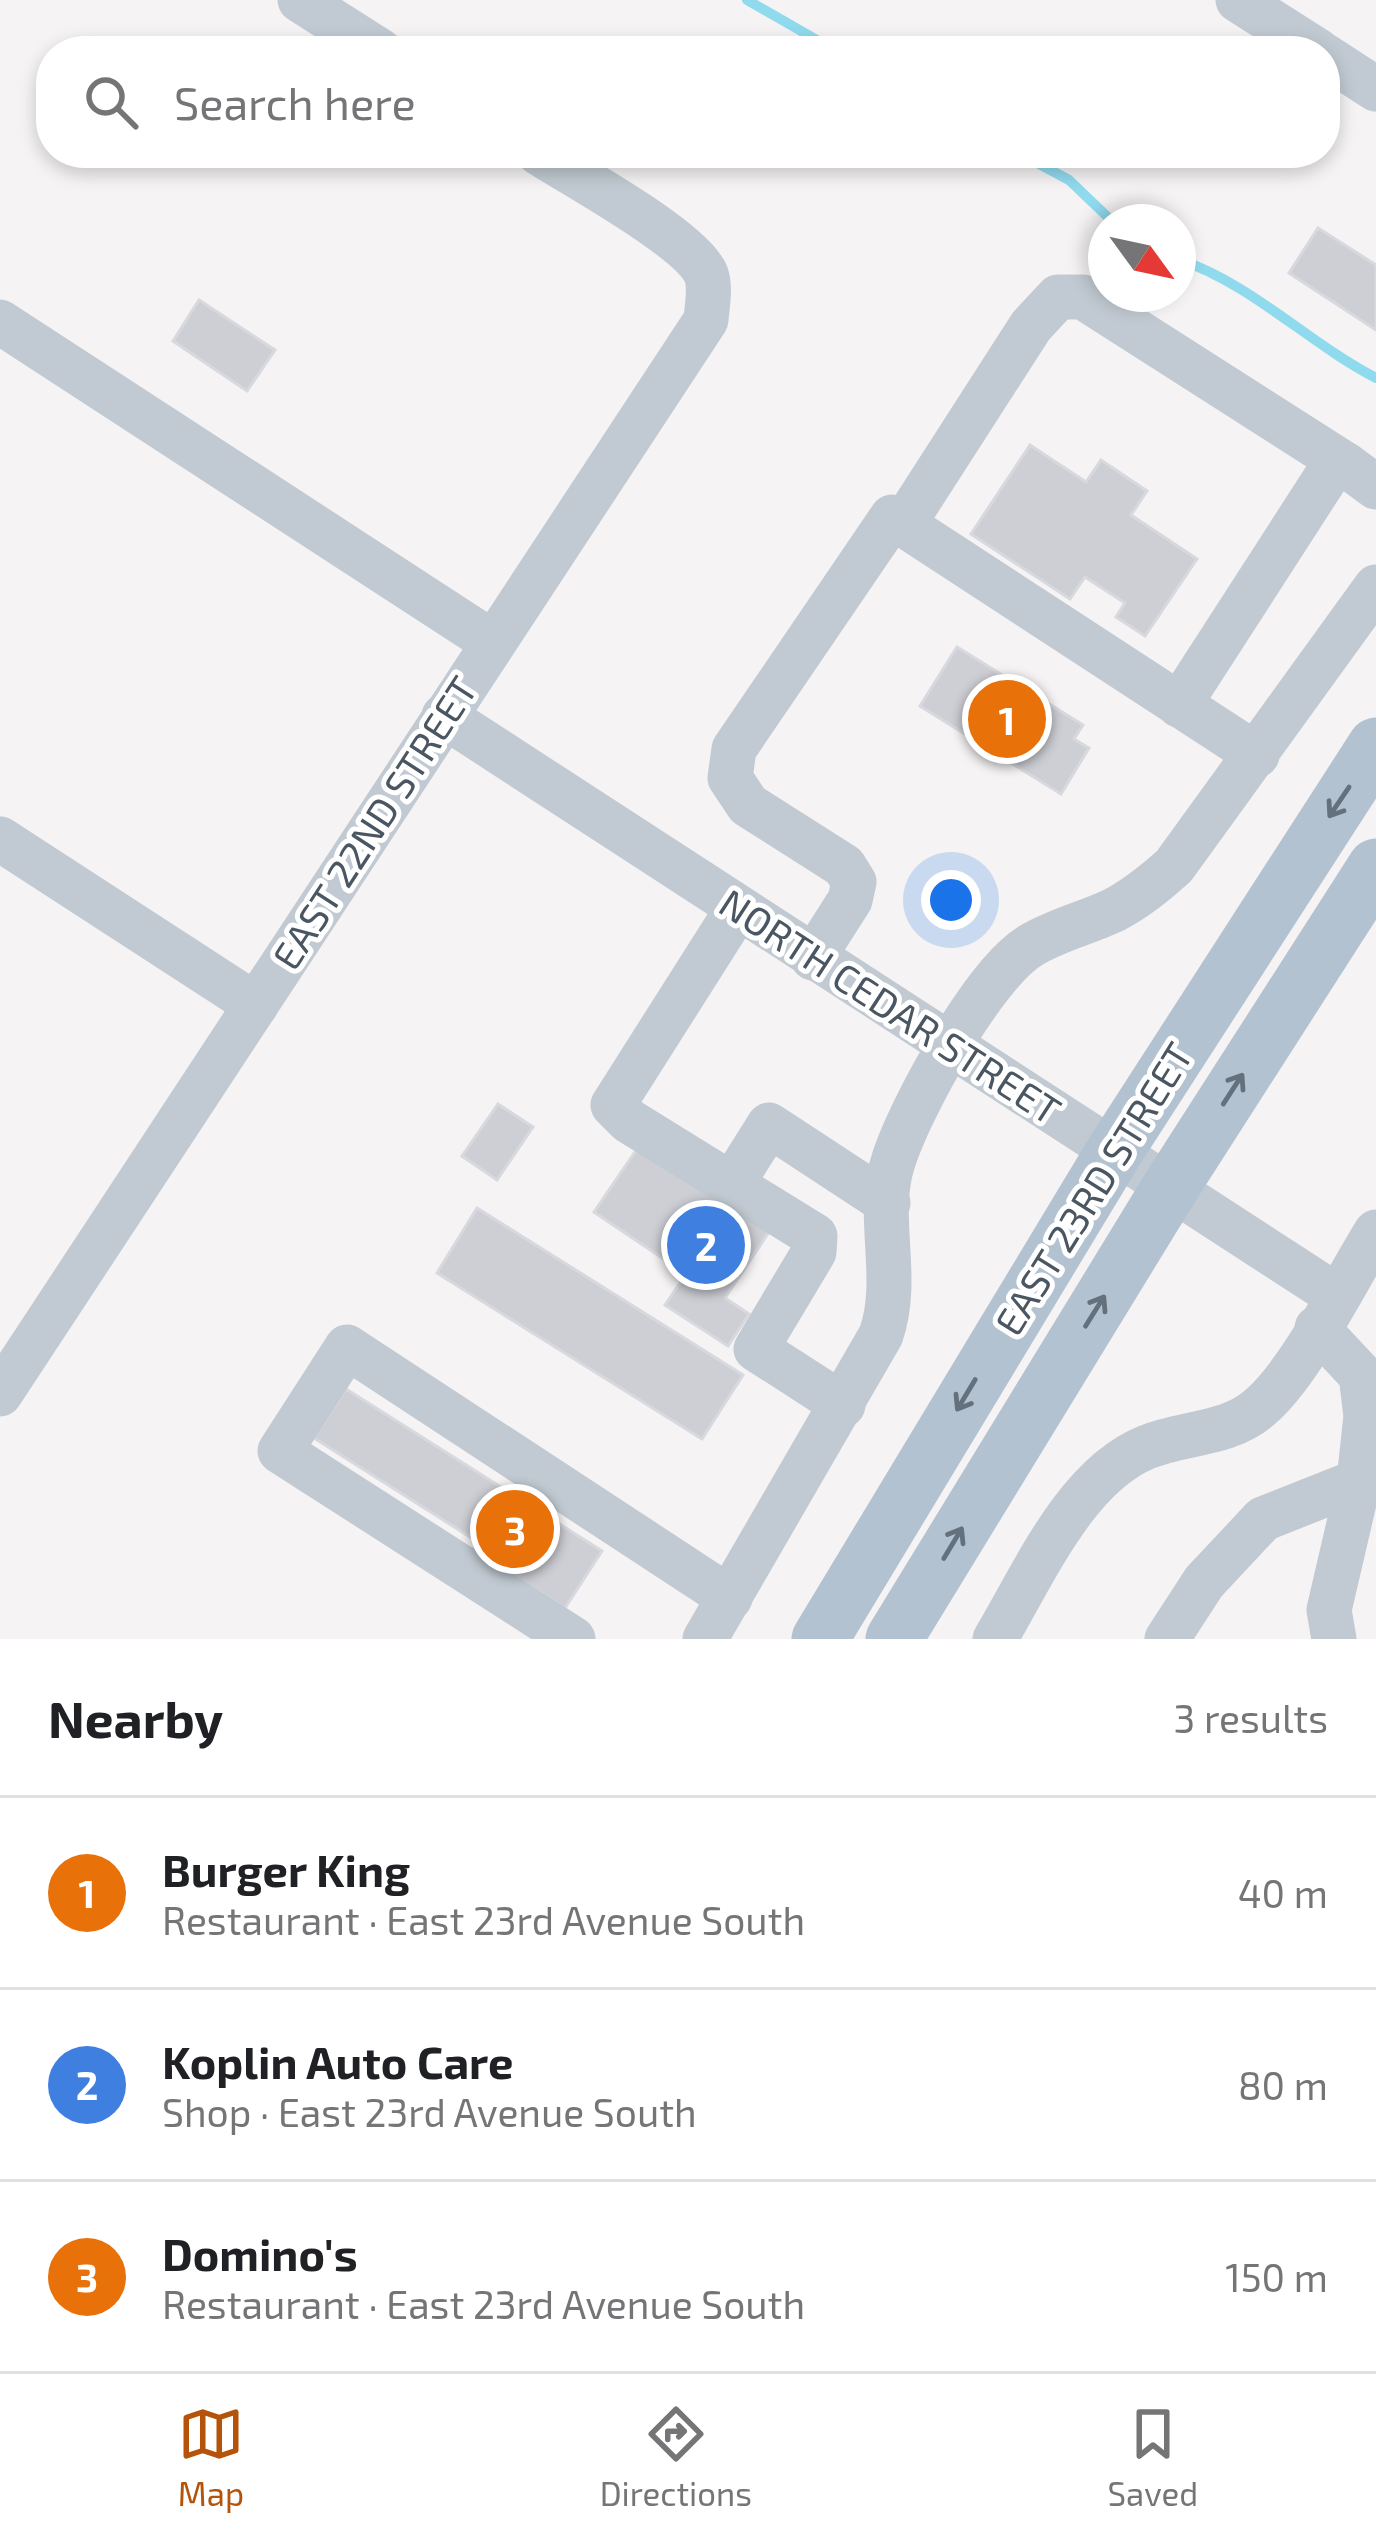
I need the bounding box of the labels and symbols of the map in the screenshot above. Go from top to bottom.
north arrow [1088,204,1196,312]
street label: EAST 22ND STREET [262,667,486,977]
pin: 1 [968,674,1046,764]
one-way arrow [1326,784,1351,818]
your location [921,870,981,930]
street label: NORTH CEDAR STREET [712,878,1070,1133]
street label: EAST 23RD STREET [984,1033,1202,1343]
one-way arrow [1221,1073,1246,1107]
pin: 2 [667,1200,745,1290]
one-way arrow [1083,1295,1107,1329]
one-way arrow [954,1377,978,1411]
pin: 3 [476,1484,554,1574]
one-way arrow [941,1526,965,1560]

